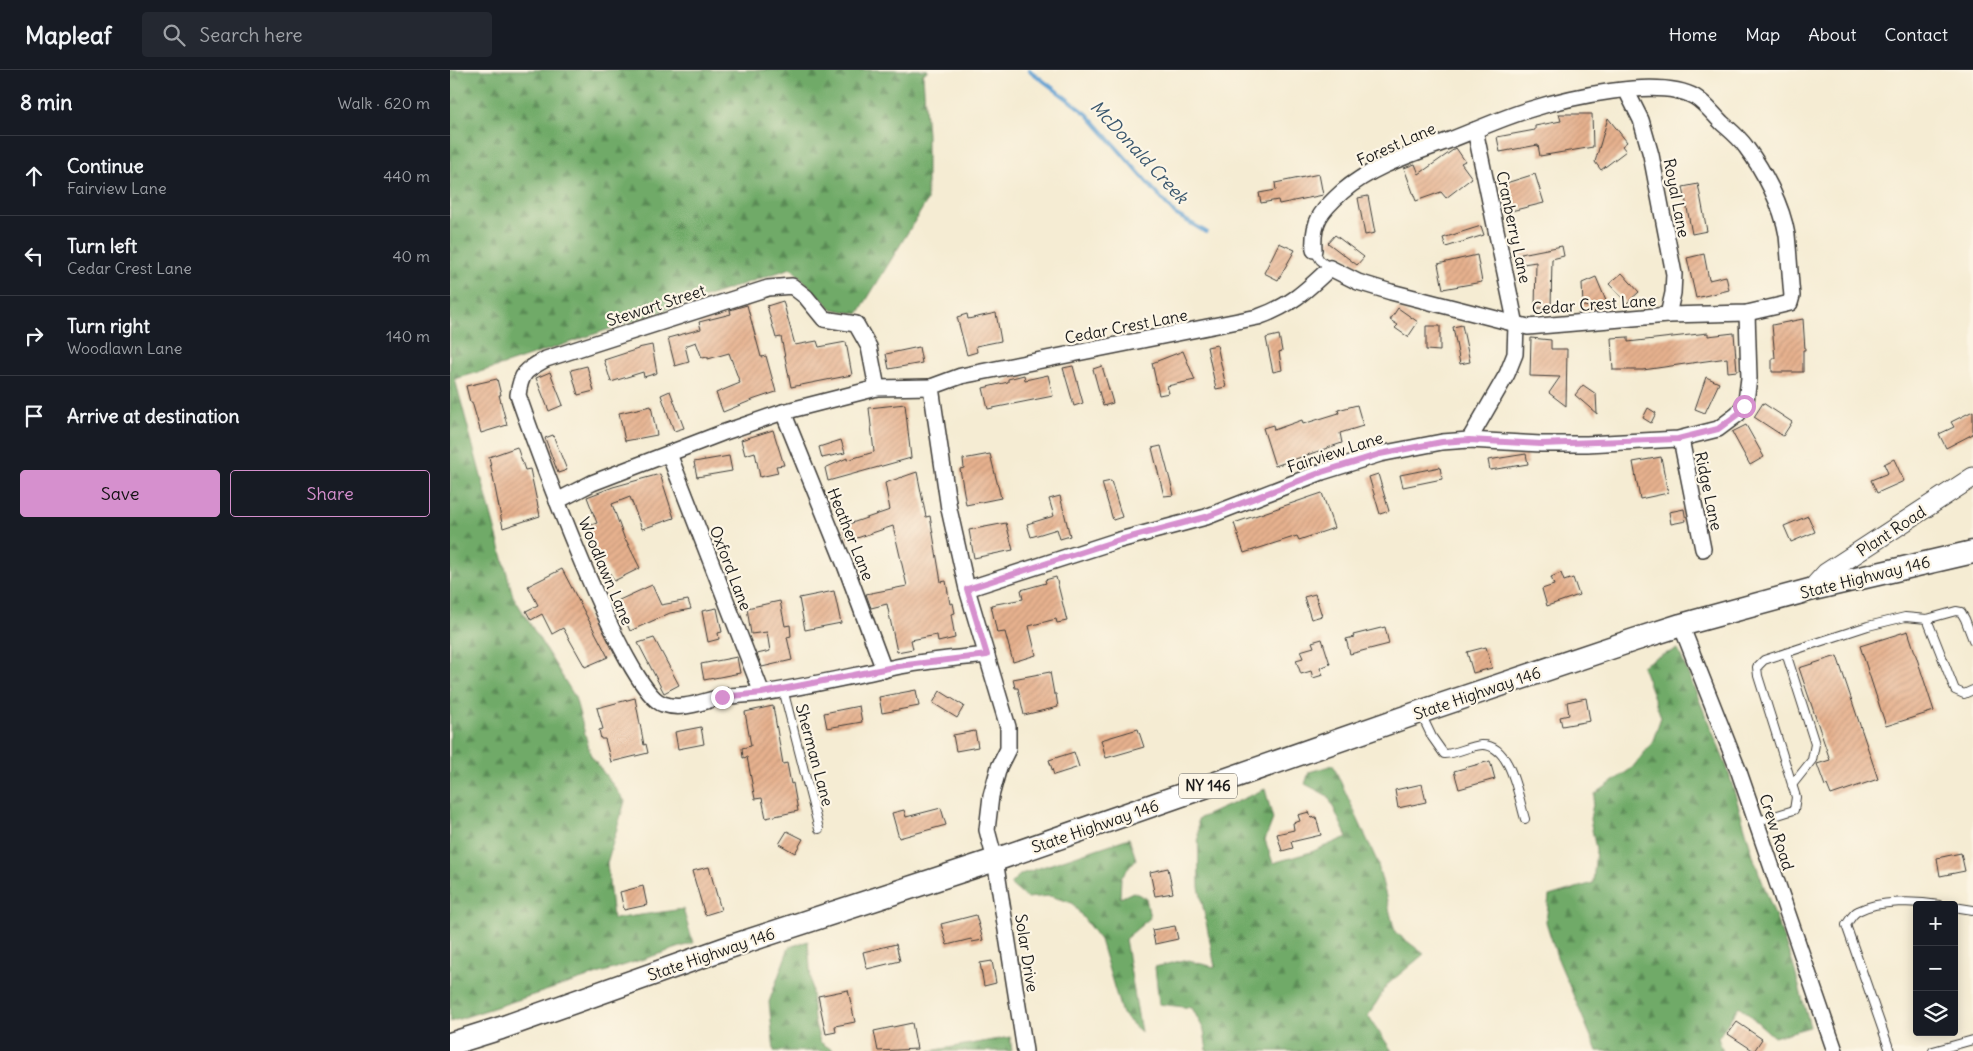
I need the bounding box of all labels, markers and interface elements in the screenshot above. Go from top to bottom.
search box [142,12,492,57]
text: Mapleaf [25,20,112,50]
icon: search [160,21,188,49]
text: Search here [200,23,303,47]
text: Home [1669,23,1717,46]
text: Map [1745,23,1780,46]
text: About [1808,23,1856,46]
text: Contact [1884,23,1948,46]
text: 8 min [20,89,72,116]
text: Walk · 620 m [338,93,430,113]
water label: McDonald Creek [1086,95,1194,209]
street label: Forest Lane [1354,118,1438,170]
text: Continue [67,154,144,178]
street label: Royal Lane [1660,157,1694,239]
icon: ahead [20,162,48,190]
text: 440 m [383,166,430,186]
street label: Cranberry Lane [1492,169,1536,285]
text: Fairview Lane [67,178,167,198]
text: Turn left [67,234,137,258]
icon: left [20,242,48,270]
text: 40 m [392,246,430,266]
text: Cedar Crest Lane [67,258,192,278]
street label: Stewart Street [604,279,708,330]
street label: Cedar Crest Lane [1531,290,1657,318]
street label: Cedar Crest Lane [1063,304,1189,348]
text: Turn right [67,314,150,338]
icon: right [20,322,48,350]
text: 140 m [386,326,430,346]
text: Woodlawn Lane [67,338,182,358]
route start [1733,395,1756,418]
icon: arrive [20,402,48,430]
text: Arrive at destination [67,404,240,428]
street label: Fairview Lane [1285,427,1385,477]
street label: Ridge Lane [1691,450,1727,532]
button: Save [20,470,220,517]
button: Share [230,470,430,517]
street label: Heather Lane [823,485,879,583]
street label: Plant Road [1853,501,1929,561]
street label: Woodlawn Lane [574,514,638,628]
street label: Oxford Lane [706,523,756,613]
street label: State Highway 146 [1798,551,1932,603]
street label: State Highway 146 [1411,662,1543,724]
route end [711,686,734,709]
street label: Sherman Lane [792,702,838,808]
road number: NY 146 [1179,774,1237,798]
street label: Crew Road [1755,791,1799,873]
street label: State Highway 146 [1029,795,1161,857]
map controls [1913,901,1958,1036]
button: + [1913,901,1958,946]
street label: Solar Drive [1011,913,1043,993]
street label: State Highway 146 [645,923,777,985]
button: − [1913,946,1958,991]
button: layers [1913,991,1958,1036]

